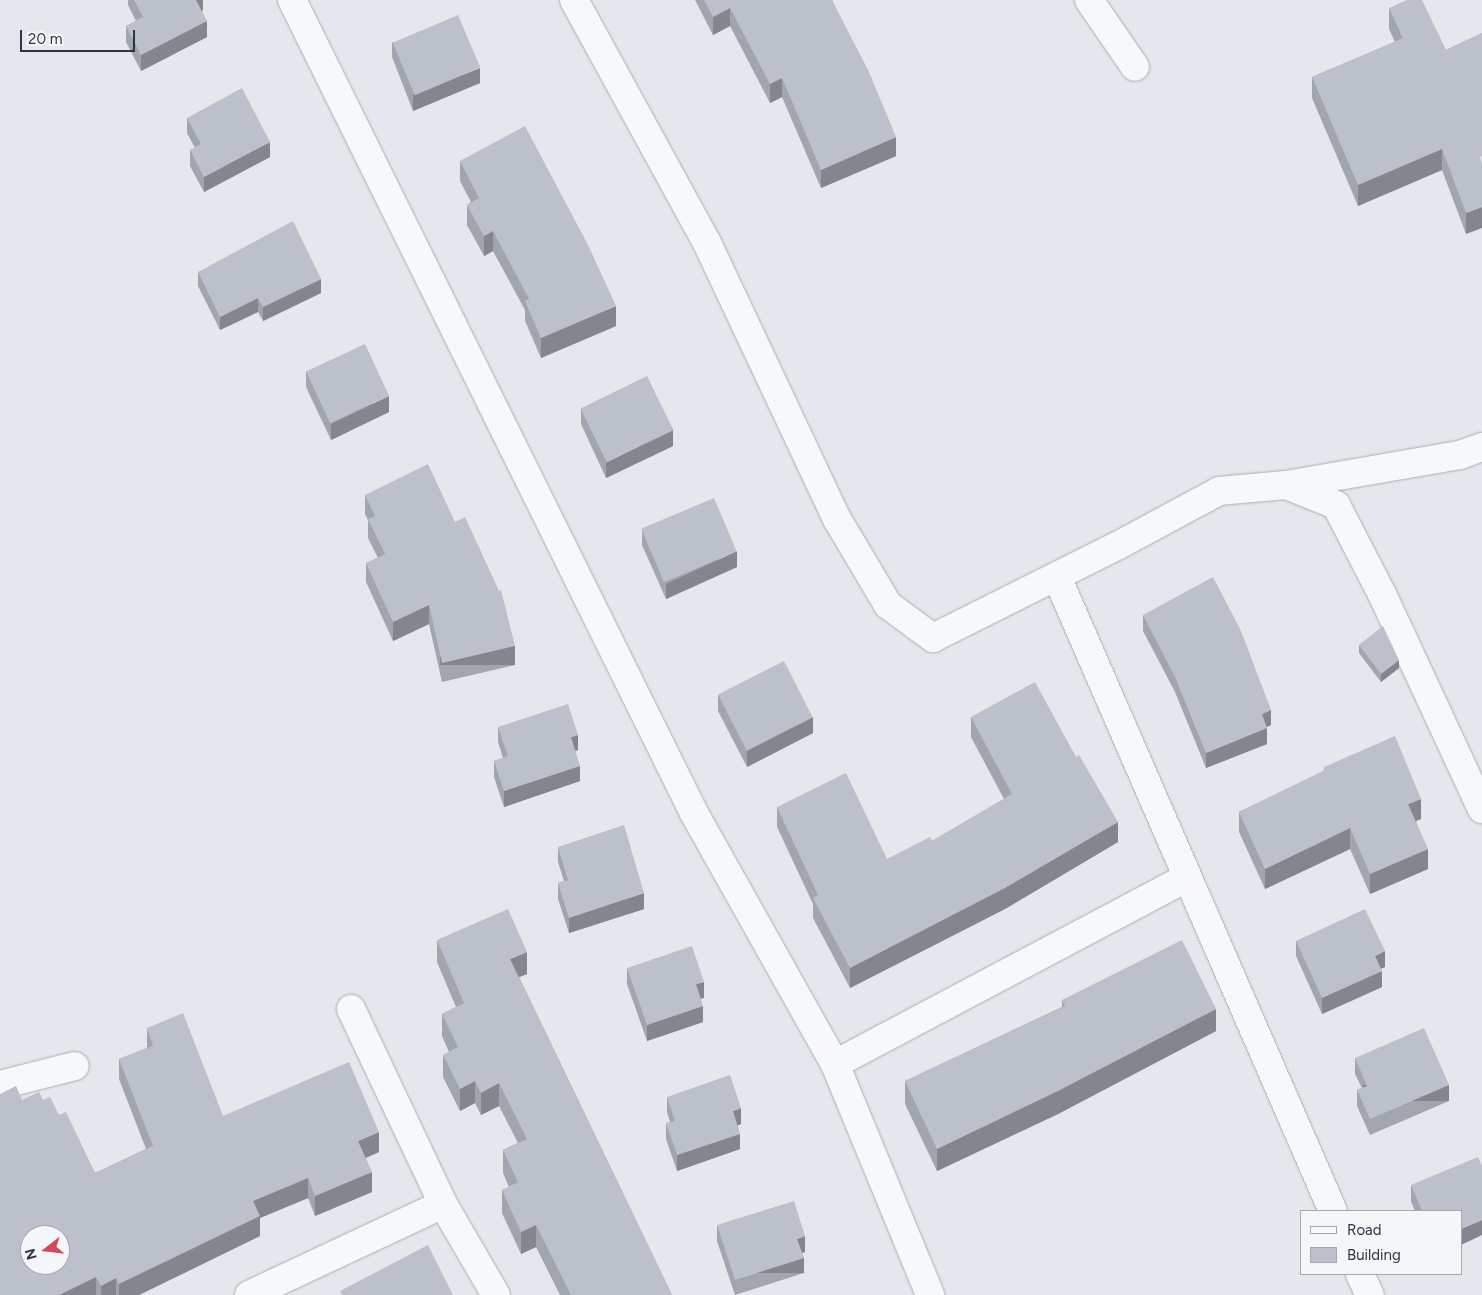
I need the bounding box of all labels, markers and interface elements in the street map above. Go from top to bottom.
scale bar [22,20,138,52]
text: 20 m [28,30,62,48]
legend [1300,1210,1462,1275]
text: Road [1347,1221,1382,1239]
north arrow [20,1225,70,1275]
text: N [21,1246,41,1262]
text: Building [1347,1246,1401,1264]

